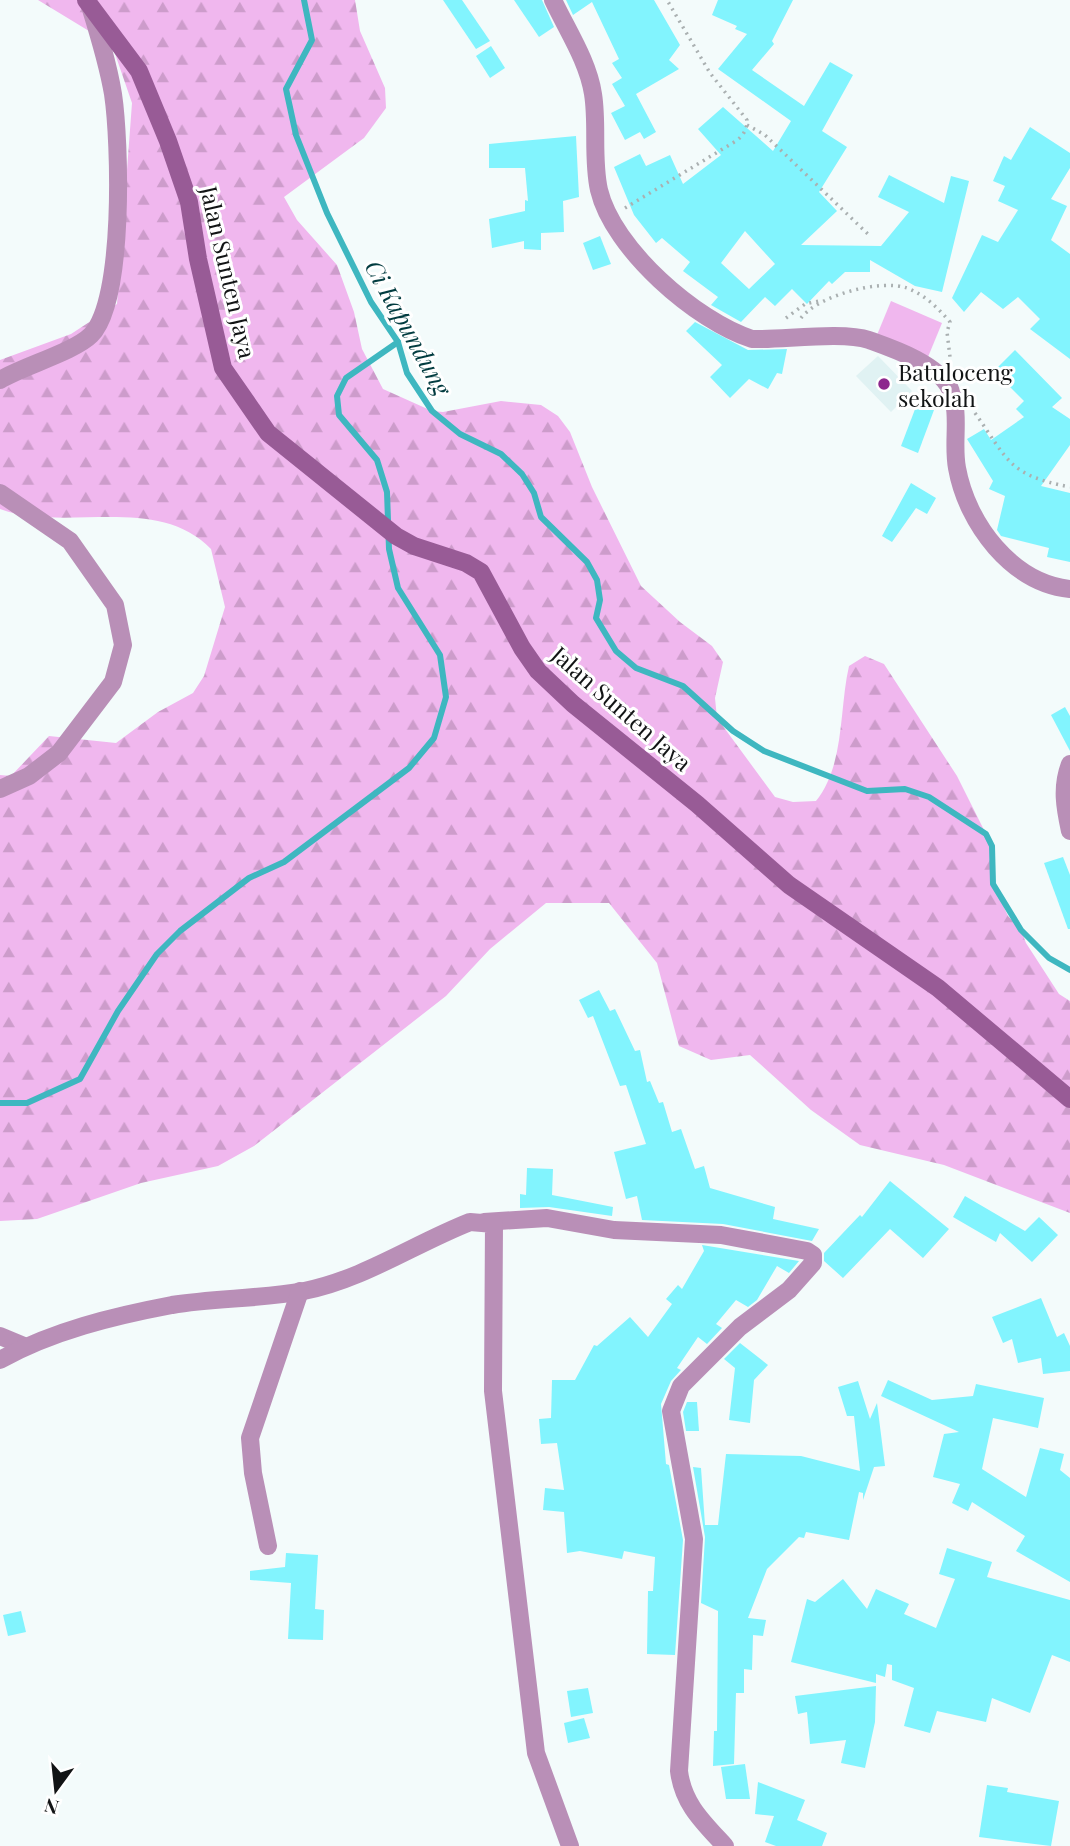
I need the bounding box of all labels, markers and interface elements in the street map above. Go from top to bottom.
street label: Jalan Sunten Jaya [194,182,264,362]
water label: Ci Kapundung [359,254,460,402]
place label: Batuloceng sekolah [898,356,1013,413]
marker: Batuloceng sekolah [876,376,892,392]
street label: Jalan Sunten Jaya [545,638,699,778]
north arrow [21,1755,91,1825]
text: N [41,1793,61,1822]

